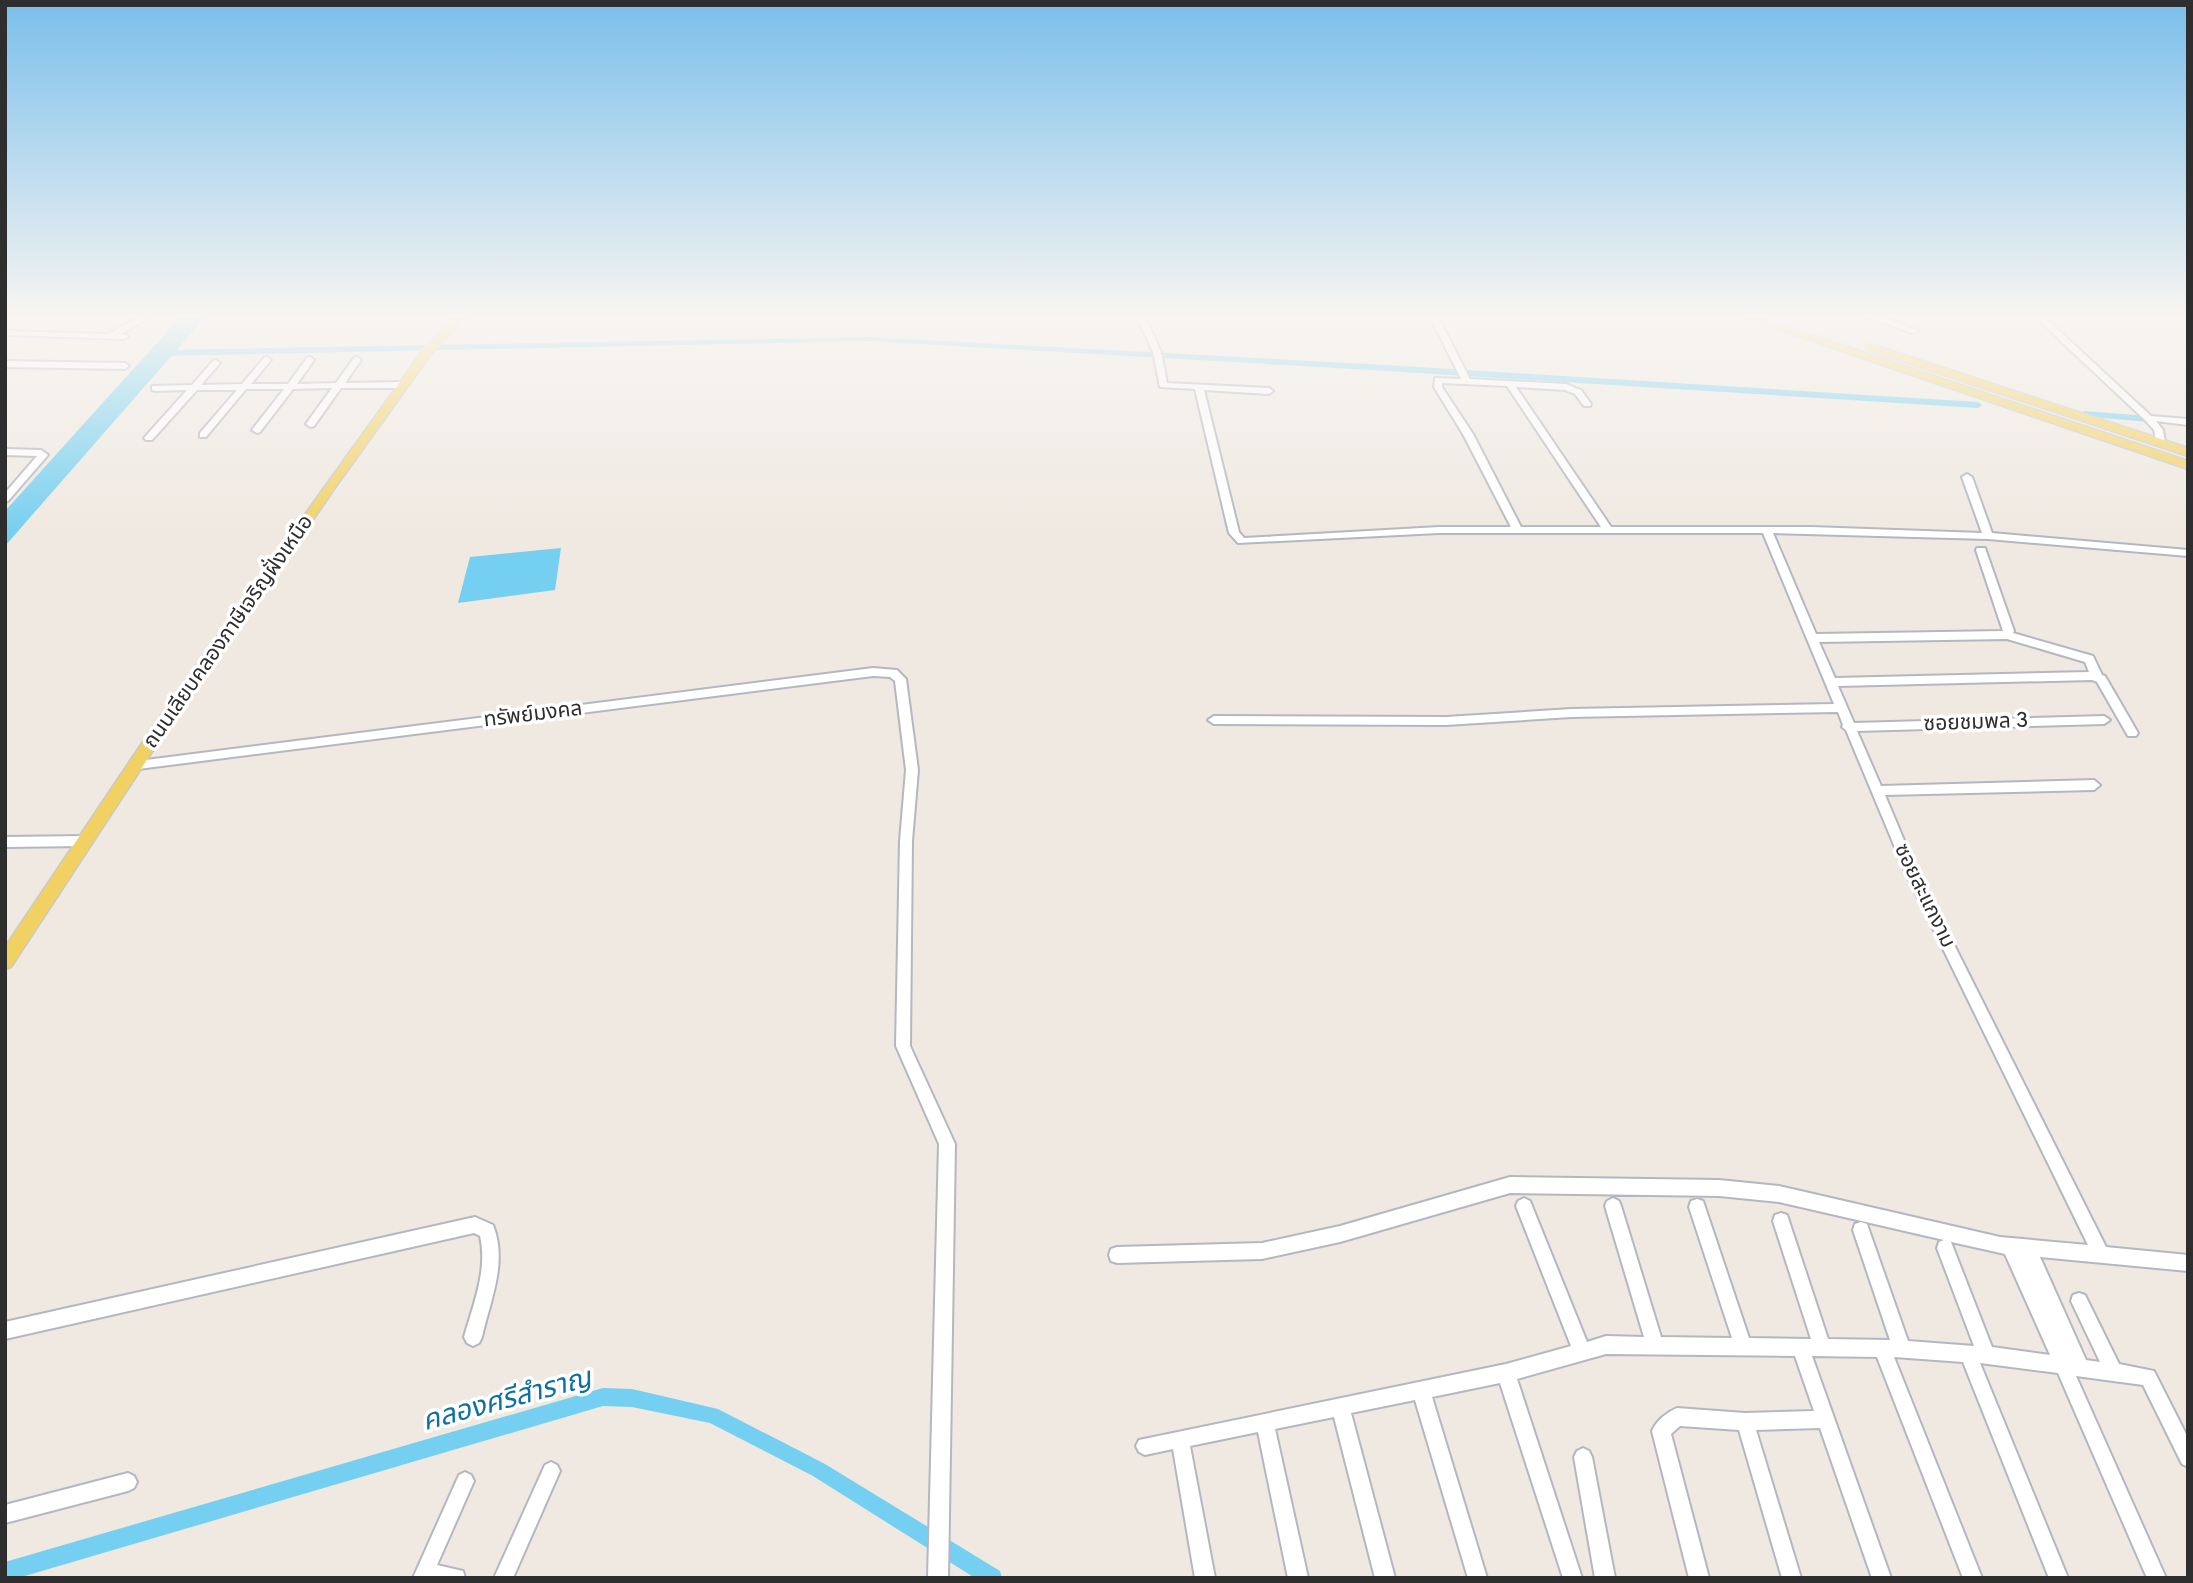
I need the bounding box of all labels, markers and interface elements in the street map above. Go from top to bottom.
street label: ถนนเลียบคลองภาษีเจริญฝั่งเหนือ [136,509,320,754]
street label: ทรัพย์มงคล [482,696,584,734]
street label: ซอยชมพล 3 [1923,708,2029,738]
street label: ซอยสะแกงาม [1887,840,1961,952]
water label: คลองศรีสำราญ [419,1361,597,1441]

